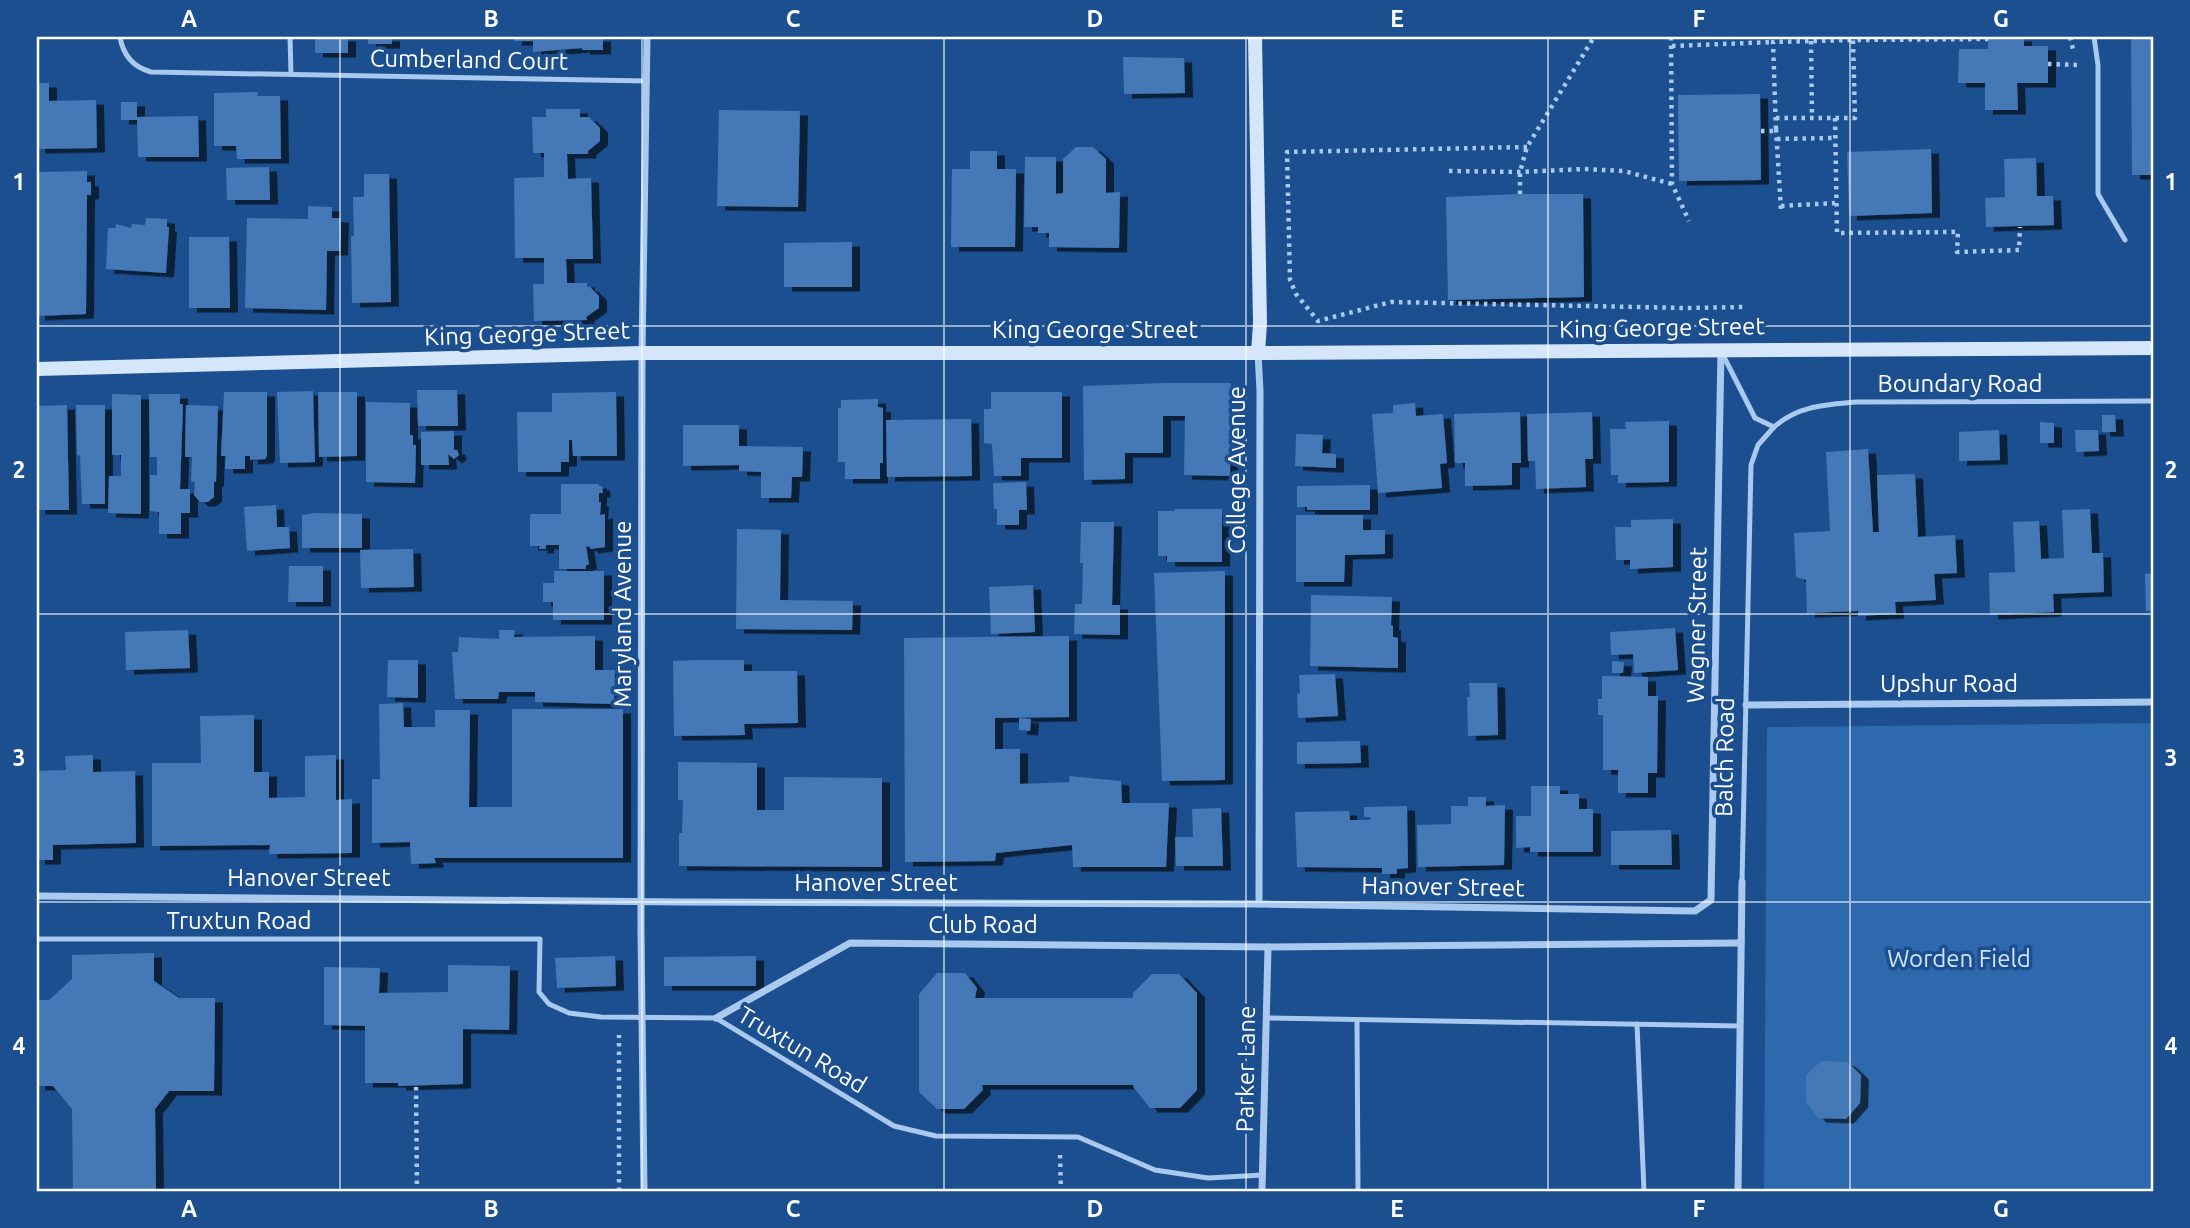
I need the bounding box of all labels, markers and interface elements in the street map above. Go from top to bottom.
text: A [181,6,197,31]
text: B [483,6,499,31]
text: C [786,6,801,31]
text: D [1087,6,1103,31]
text: E [1390,6,1404,31]
text: F [1693,6,1706,31]
text: G [1993,6,2009,31]
street label: Cumberland Court [370,44,569,75]
text: 1 [13,169,25,194]
text: 1 [2165,169,2177,194]
street label: King George Street [1559,312,1766,343]
street label: King George Street [424,316,631,351]
street label: King George Street [992,316,1198,343]
street label: Boundary Road [1877,370,2043,397]
street label: College Avenue [1223,386,1250,554]
text: 2 [13,457,25,482]
text: 2 [2165,457,2177,482]
street label: Maryland Avenue [609,520,636,708]
street label: Wagner Street [1682,546,1711,703]
street label: Upshur Road [1880,670,2018,697]
street label: Balch Road [1710,697,1739,817]
text: 3 [13,745,25,770]
text: 3 [2165,745,2177,770]
street label: Hanover Street [227,864,391,891]
street label: Hanover Street [794,869,958,896]
street label: Hanover Street [1361,872,1525,901]
street label: Truxtun Road [166,907,312,934]
street label: Club Road [928,911,1038,938]
park label: Worden Field [1887,945,2031,972]
street label: Truxtun Road [733,1001,871,1099]
street label: Parker Lane [1231,1005,1260,1133]
text: 4 [13,1033,26,1058]
text: 4 [2165,1033,2178,1058]
text: A [181,1196,197,1221]
text: B [483,1196,499,1221]
text: C [786,1196,801,1221]
text: D [1087,1196,1103,1221]
text: E [1390,1196,1404,1221]
text: F [1693,1196,1706,1221]
text: G [1993,1196,2009,1221]

